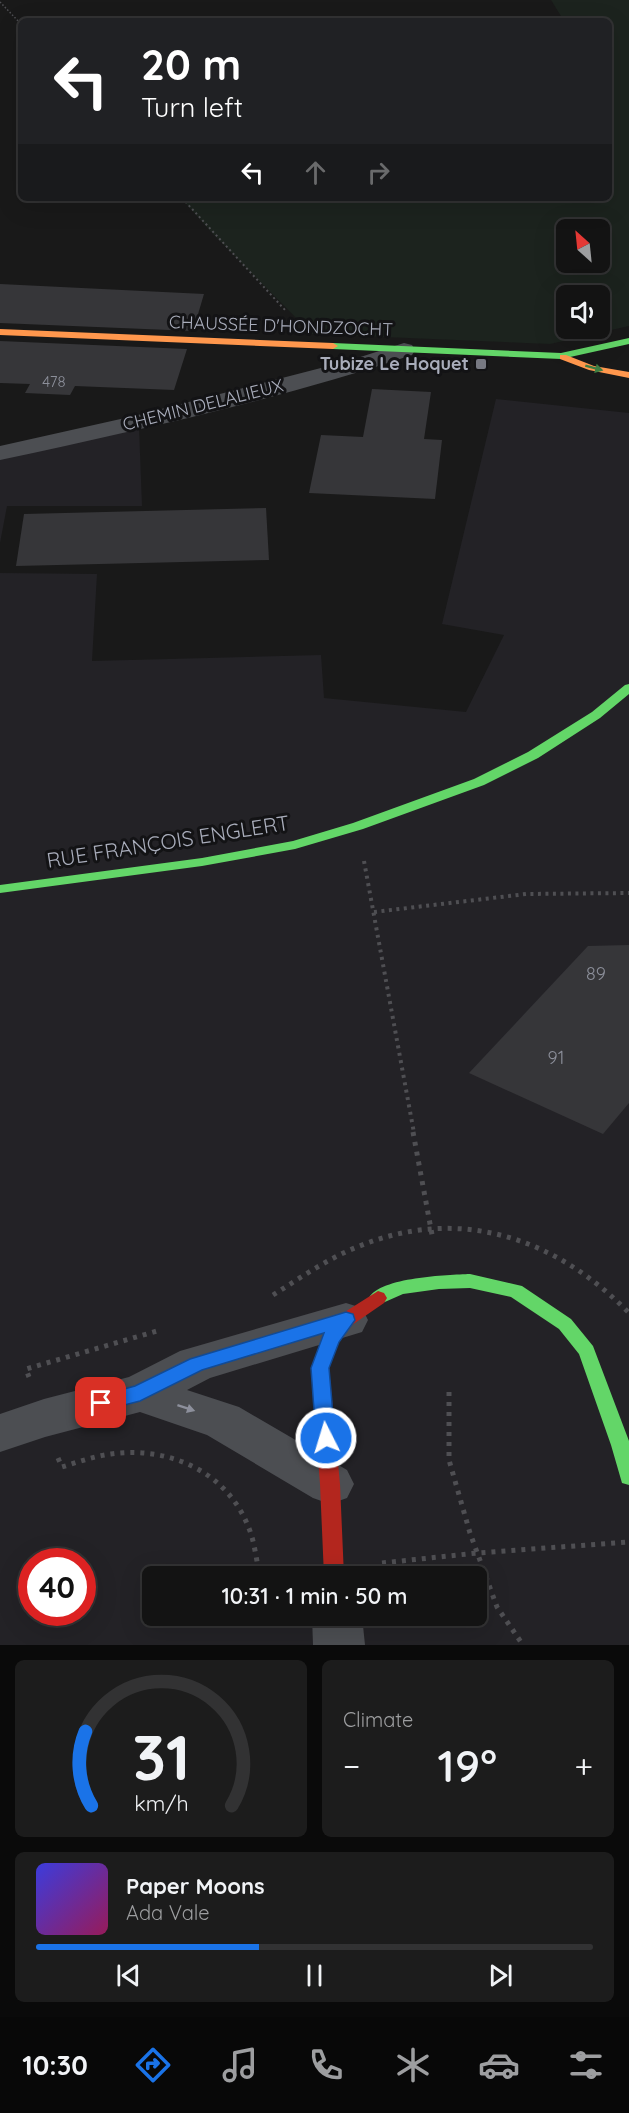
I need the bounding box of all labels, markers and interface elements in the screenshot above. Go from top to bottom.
text: 20 m [141,38,241,91]
icon: left [42,42,120,120]
text: Turn left [141,90,243,124]
icon: left [236,156,269,189]
icon: ahead [299,156,332,189]
icon: right [362,156,395,189]
north arrow [556,219,610,273]
map controls [556,219,610,339]
button: sound [556,285,610,339]
street label: CHAUSSÉE D'HONDZOCHT [169,310,394,341]
place label: Tubize Le Hoquet [320,352,469,375]
marker: Tubize Le Hoquet [474,357,488,371]
one-way arrow [585,363,603,373]
house number: 478 [42,372,66,391]
street label: CHEMIN DELALIEUX [120,373,286,436]
street label: RUE FRANÇOIS ENGLERT [45,809,291,873]
house number: 89 [586,962,606,985]
house number: 91 [548,1046,564,1069]
pin [75,1377,126,1428]
icon: arrive [84,1386,117,1419]
one-way arrow [177,1404,195,1414]
position arrow [294,1406,358,1470]
speed limit sign: 40 [18,1548,96,1626]
text: 10:31 · 1 min · 50 m [221,1582,408,1610]
text: Climate [343,1707,413,1732]
text: 31 [132,1718,190,1796]
text: 19° [438,1737,497,1793]
text: − [343,1745,360,1786]
text: + [574,1745,593,1786]
text: km/h [134,1790,188,1816]
text: Paper Moons [126,1872,265,1900]
text: Ada Vale [126,1900,210,1925]
icon: previous [112,1959,145,1992]
icon: pause [298,1959,331,1992]
icon: next [484,1959,517,1992]
icon: directions [132,2044,174,2086]
icon: music [219,2044,261,2086]
icon: phone [305,2044,347,2086]
icon: climate [392,2044,434,2086]
icon: car [478,2044,520,2086]
icon: filters [565,2044,607,2086]
text: 10:30 [22,2048,88,2082]

